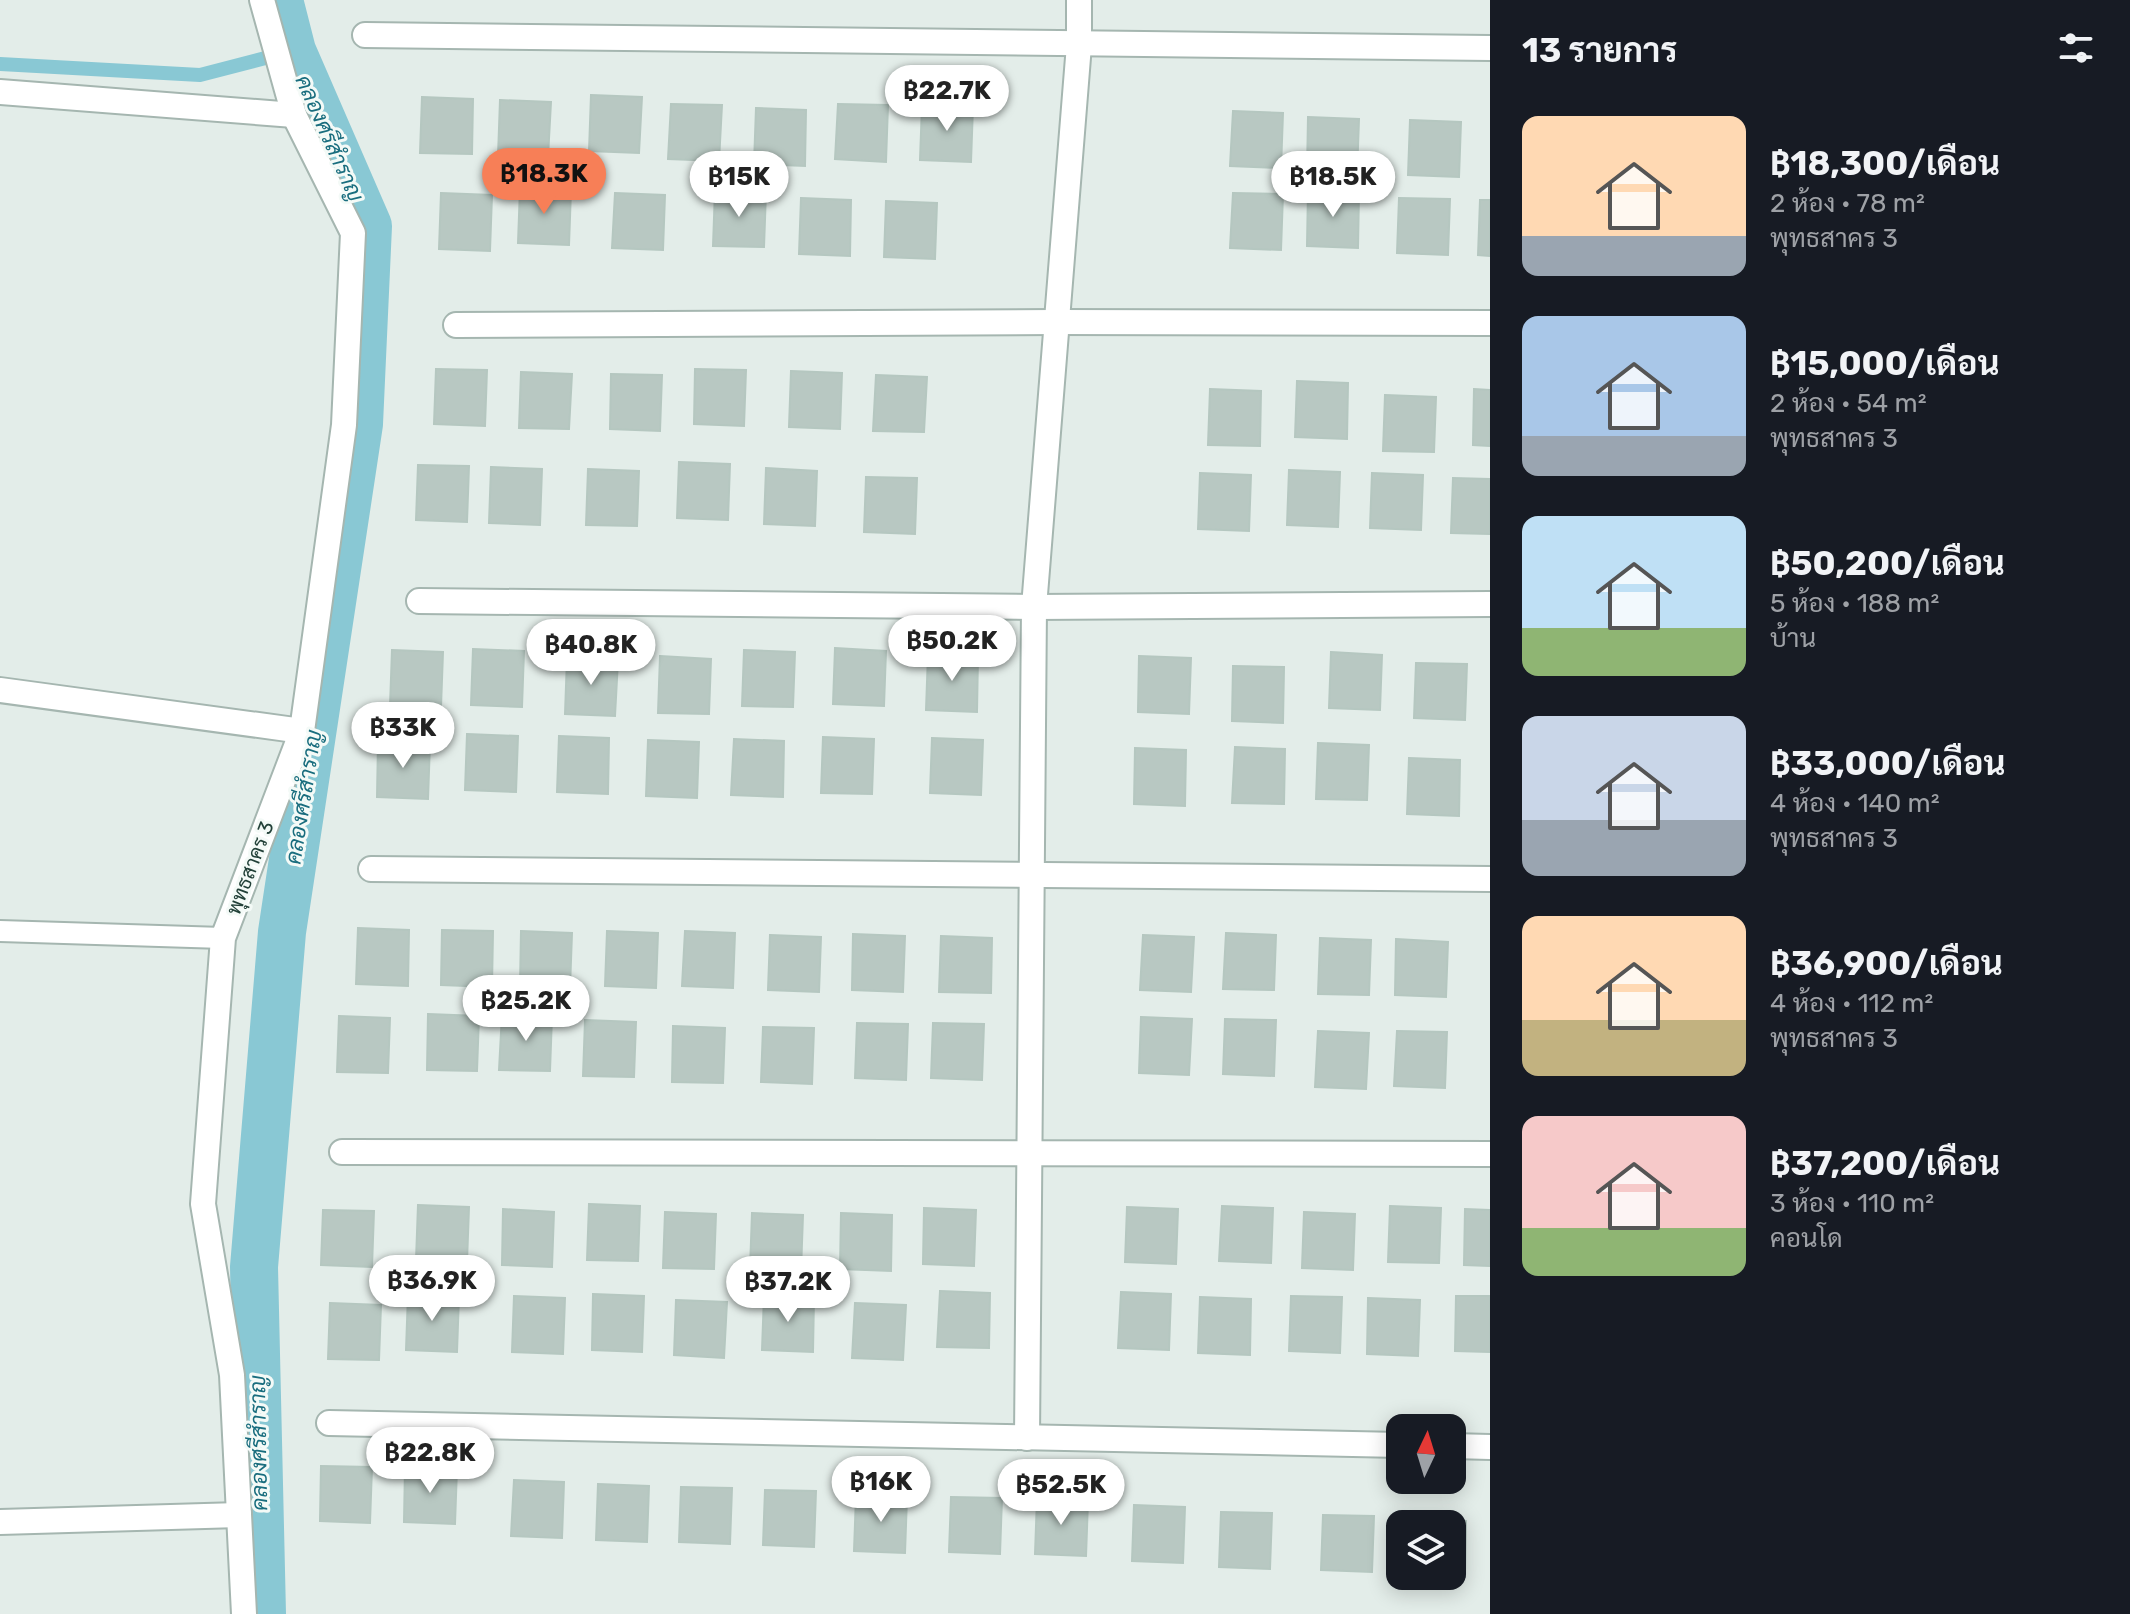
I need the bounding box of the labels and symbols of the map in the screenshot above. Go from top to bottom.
pin: ฿22.7K [882,65,1012,133]
water label: คลองศรีสำราญ [290,71,370,206]
pin: ฿18.3K [479,148,609,216]
pin: ฿15K [692,151,786,219]
pin: ฿18.5K [1268,151,1398,219]
pin: ฿50.2K [887,615,1017,683]
pin: ฿40.8K [526,619,656,687]
pin: ฿33K [356,702,450,770]
water label: คลองศรีสำราญ [280,728,327,866]
street label: พุทธสาคร 3 [221,818,281,919]
pin: ฿25.2K [461,975,591,1043]
pin: ฿36.9K [367,1255,497,1323]
pin: ฿37.2K [723,1256,853,1324]
water label: คลองศรีสำราญ [244,1375,273,1511]
north arrow [1386,1414,1466,1494]
pin: ฿22.8K [365,1427,495,1495]
pin: ฿16K [834,1456,928,1524]
pin: ฿52.5K [996,1459,1126,1527]

